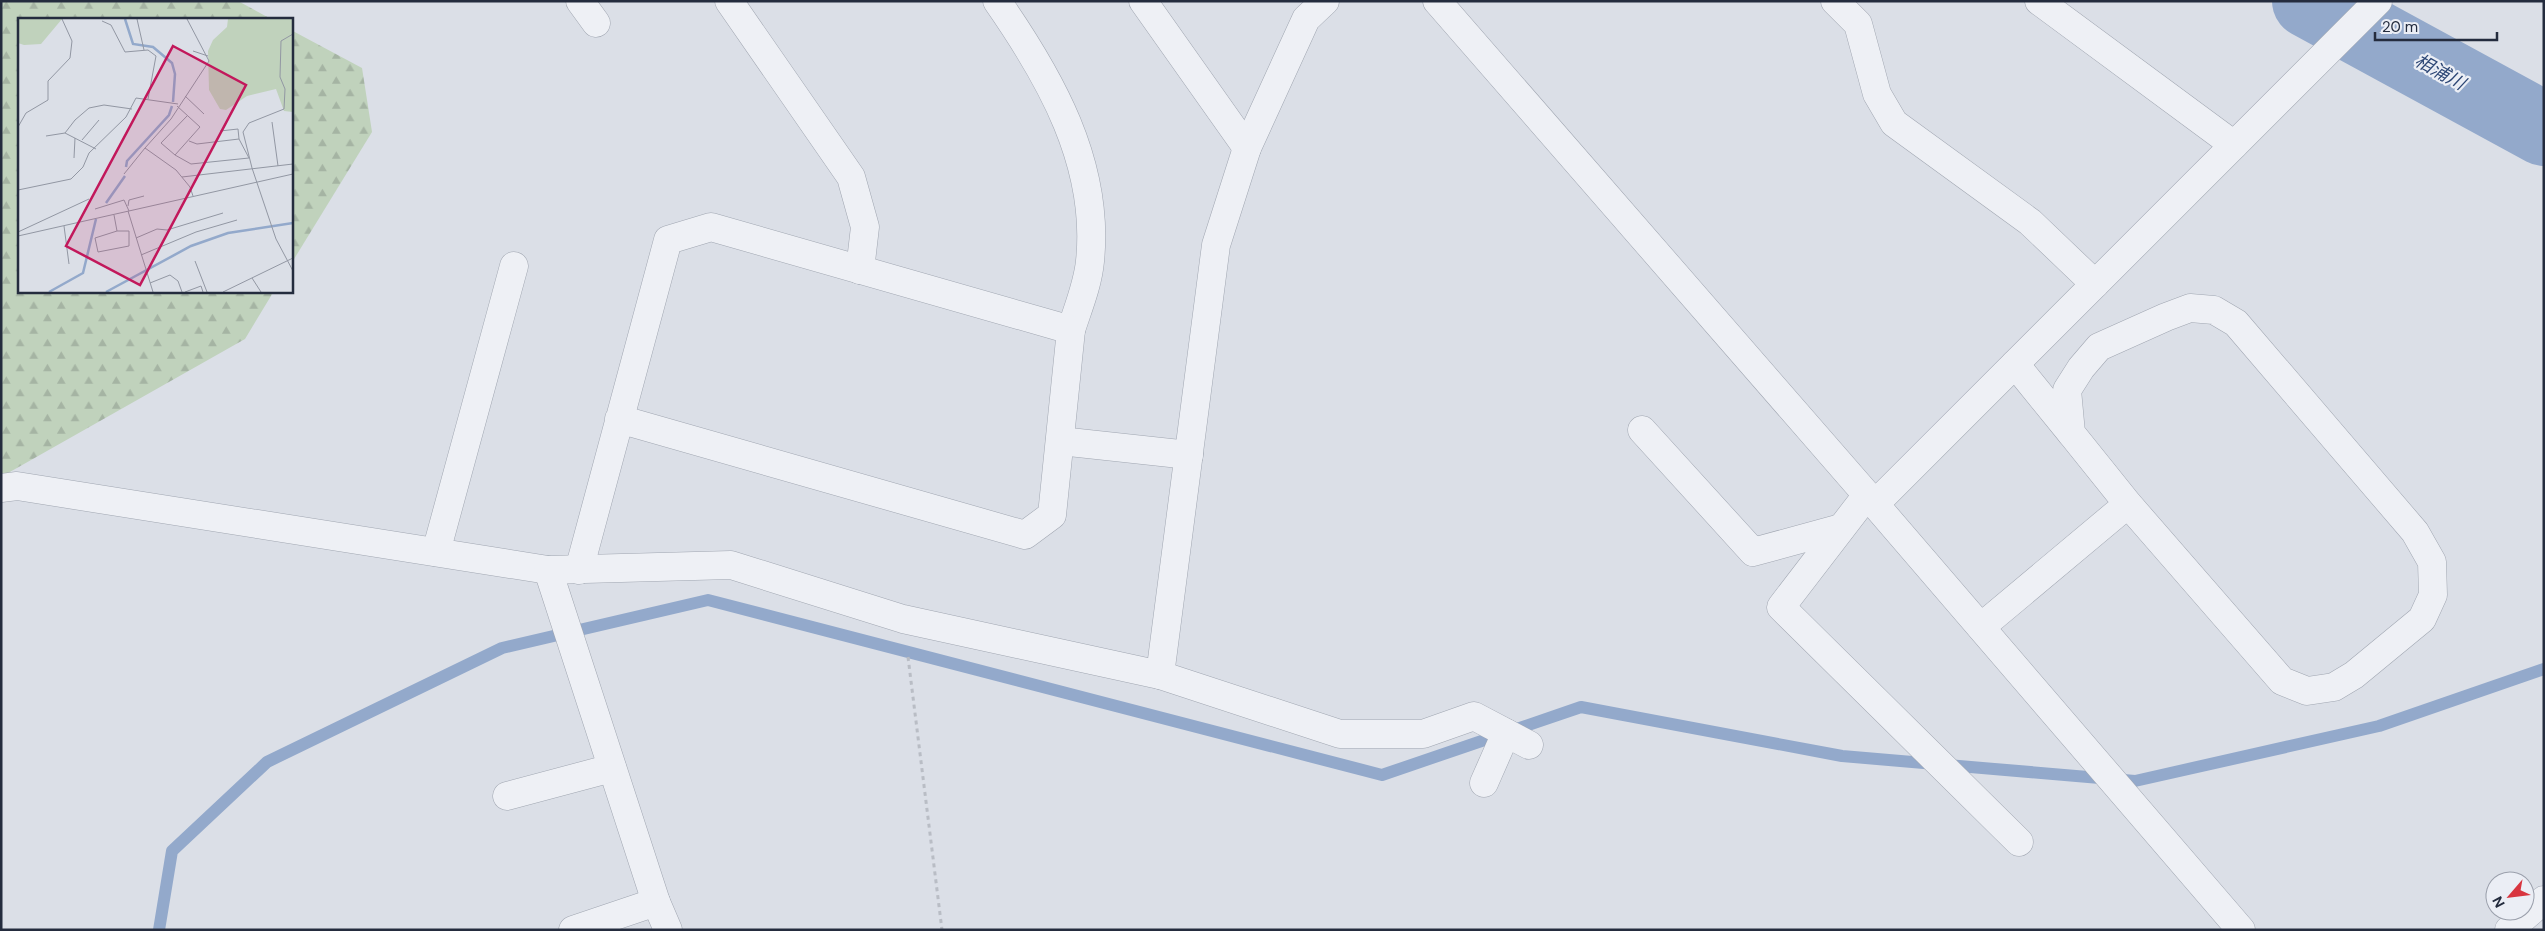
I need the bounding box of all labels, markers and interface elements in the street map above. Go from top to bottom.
scale bar [2375,10,2498,42]
text: 20 m [2382,17,2418,37]
inset map [18,18,292,292]
water label: 相浦川 [2411,48,2471,97]
north arrow [2485,871,2535,921]
text: N [2488,893,2509,911]

